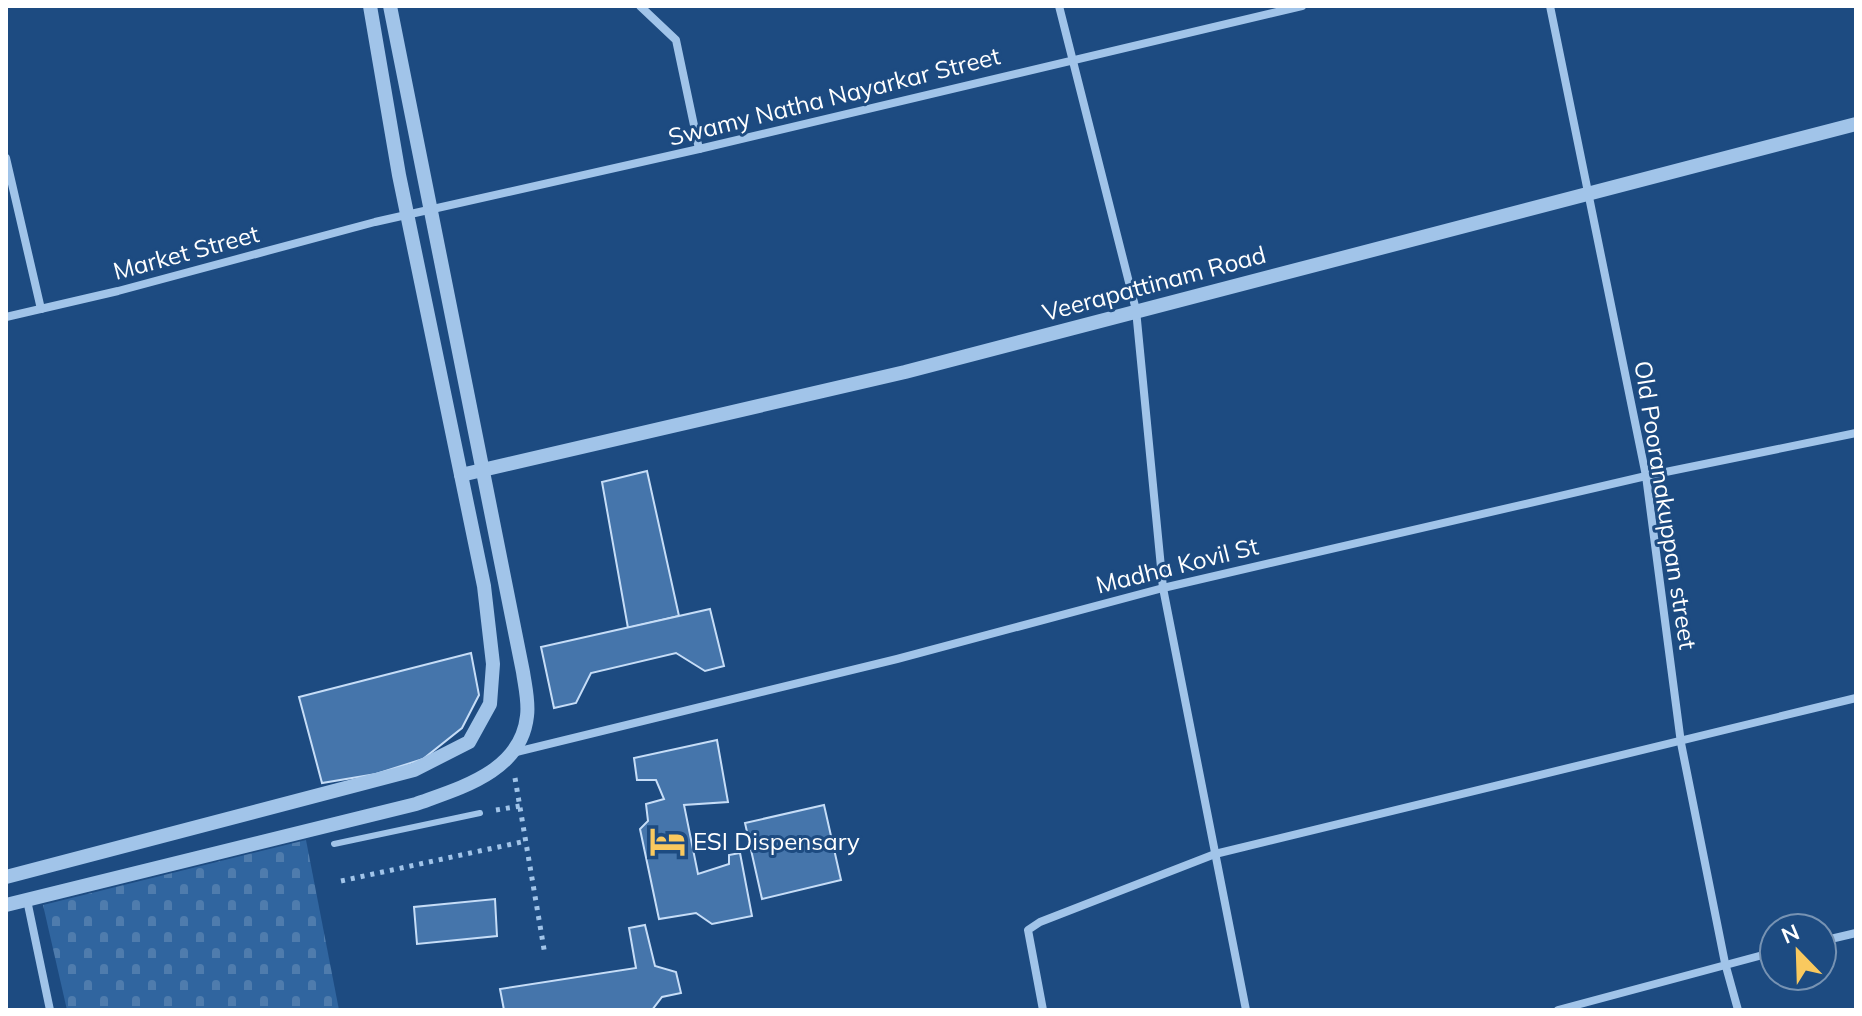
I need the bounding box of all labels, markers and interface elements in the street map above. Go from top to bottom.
street label: Swamy Natha Nayarkar Street [665,40,1003,152]
street label: Market Street [110,218,262,286]
street label: Veerapattinam Road [1039,239,1269,327]
street label: Old Pooranakuppan street [1628,359,1704,651]
street label: Madha Kovil St [1093,530,1261,600]
hotel icon: ESI Dispensary [648,822,686,860]
place label: ESI Dispensary [693,826,860,856]
north arrow [1758,912,1838,992]
text: N [1777,917,1803,950]

